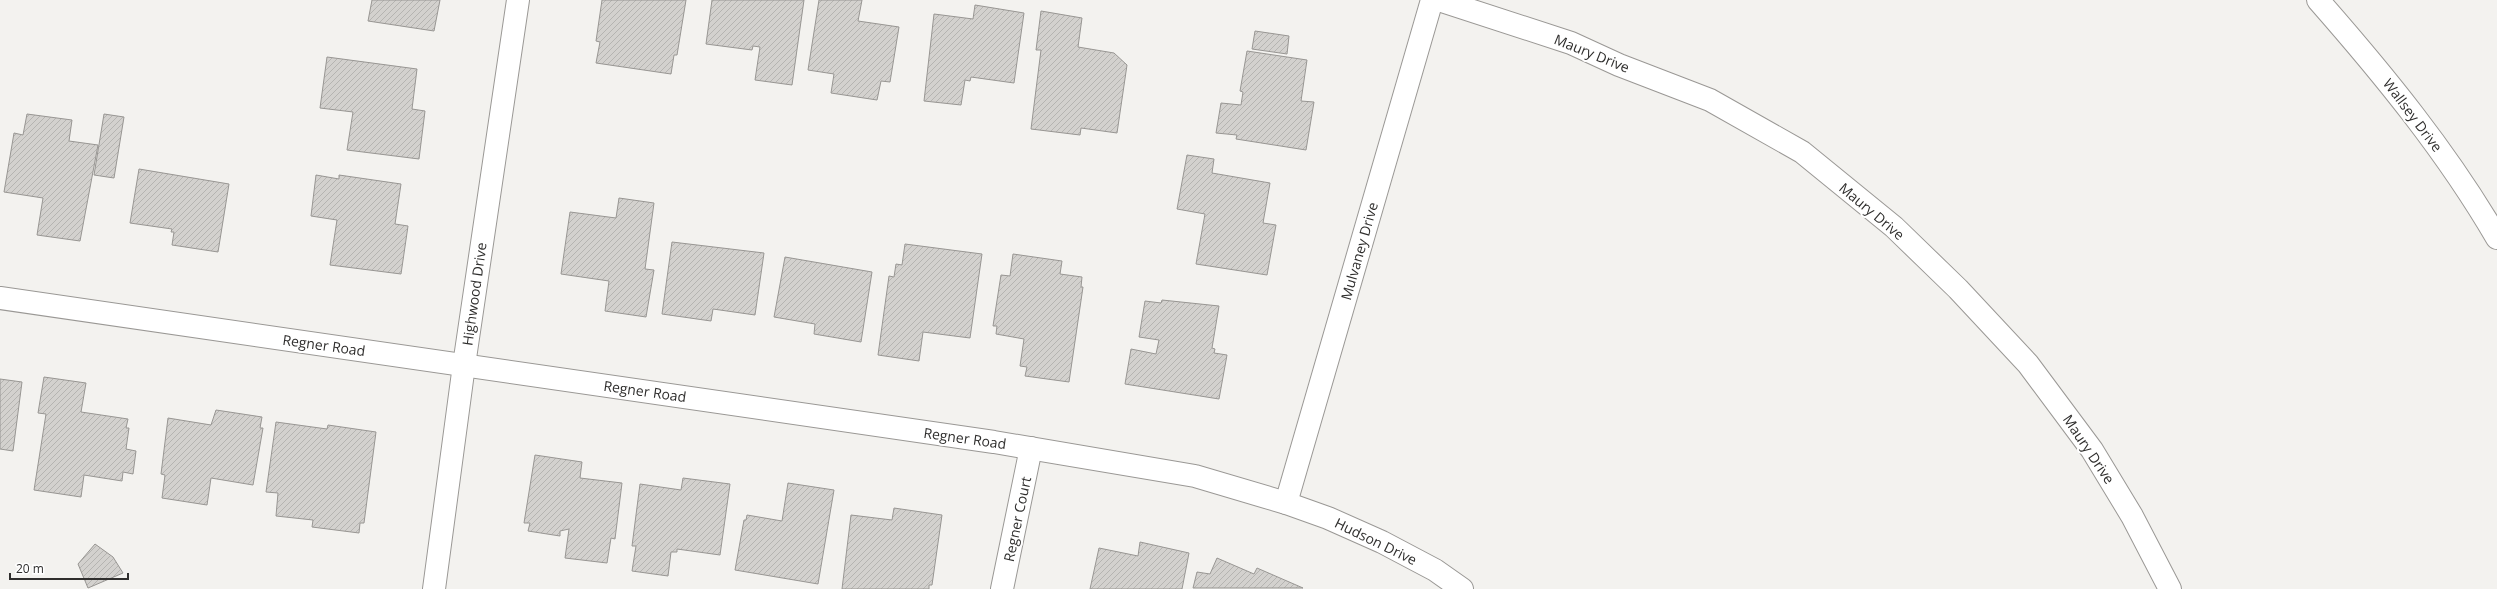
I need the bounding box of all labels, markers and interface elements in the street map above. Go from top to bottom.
street label: Maury Drive [1552,29,1633,77]
street label: Wallsey Drive [2379,74,2447,156]
street label: Maury Drive [1835,178,1909,244]
street label: Mulvaney Drive [1336,200,1382,302]
street label: Highwood Drive [457,241,491,347]
street label: Regner Road [281,330,367,360]
street label: Regner Road [602,376,688,406]
street label: Maury Drive [2059,411,2119,487]
street label: Regner Road [922,423,1008,453]
street label: Regner Court [999,475,1035,563]
street label: Hudson Drive [1332,513,1420,569]
scale bar [10,555,128,581]
text: 20 m [16,560,44,577]

